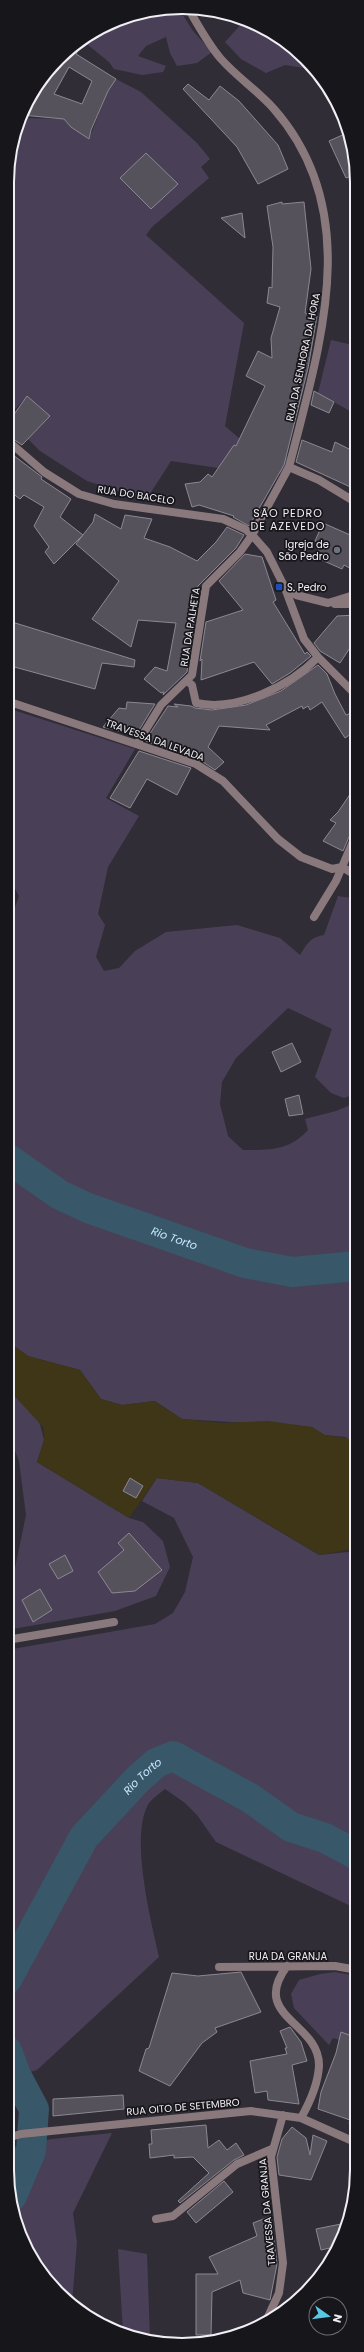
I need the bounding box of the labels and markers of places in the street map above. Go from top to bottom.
place label: Igreja de São Pedro [278,537,329,564]
marker: Igreja de São Pedro [332,545,342,555]
place label: S. Pedro [287,580,327,595]
marker: S. Pedro [274,582,284,592]

